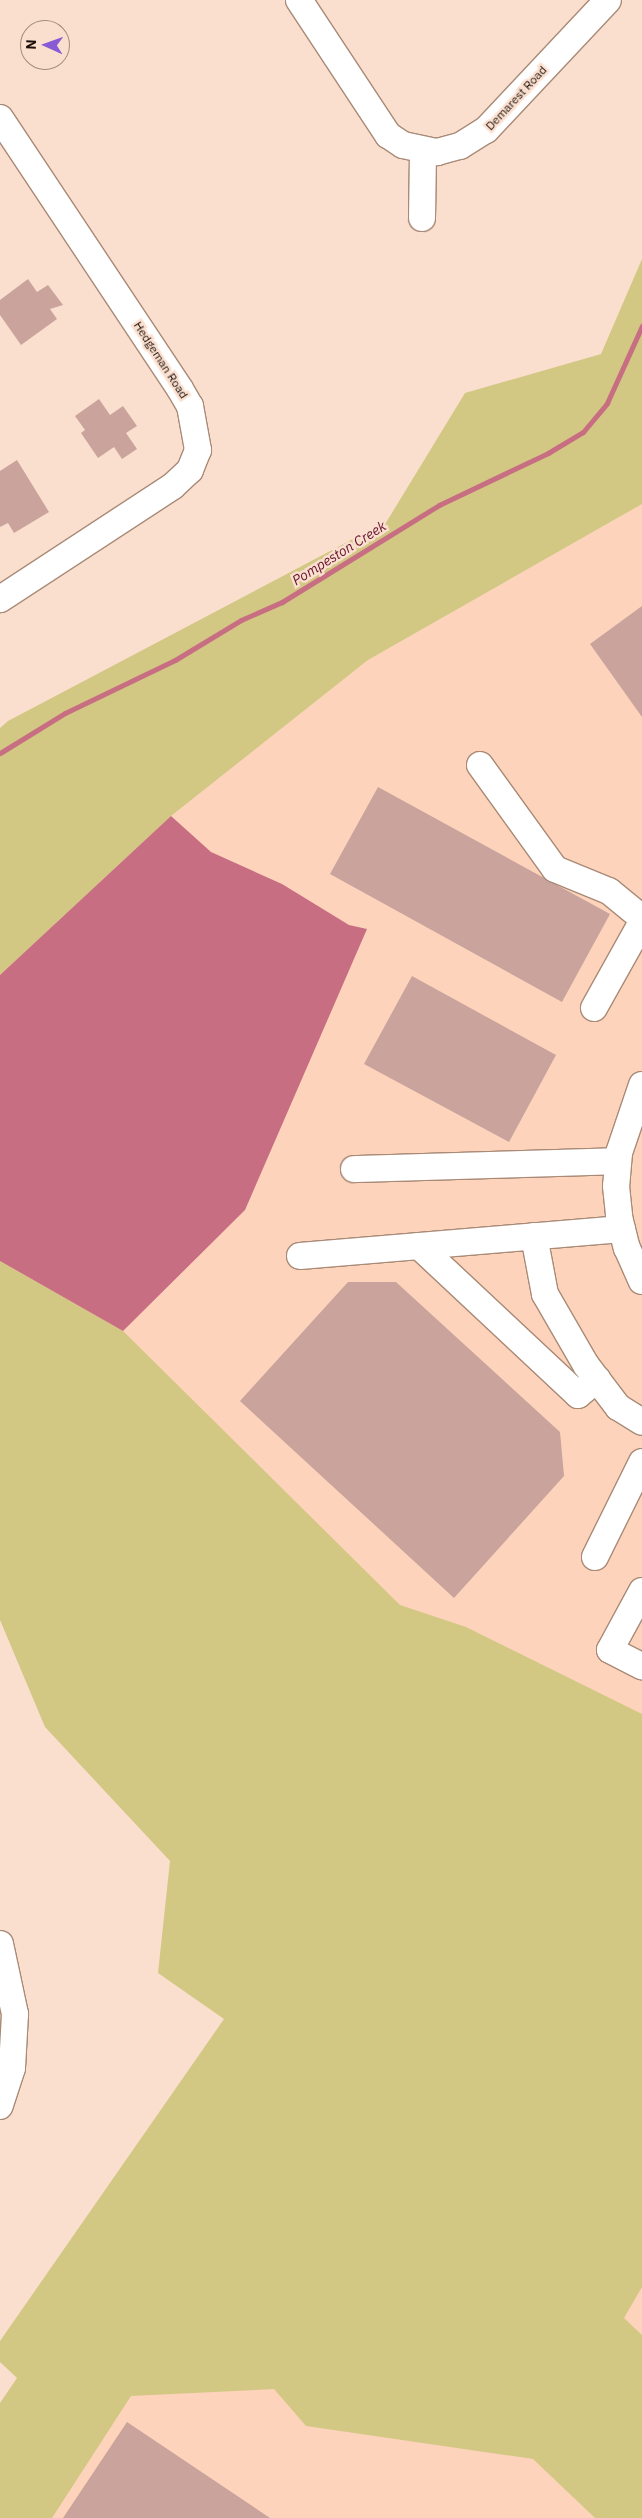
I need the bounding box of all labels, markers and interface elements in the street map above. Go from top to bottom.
north arrow [20,20,70,70]
text: N [22,39,40,50]
street label: Demarest Road [482,63,550,133]
street label: Hedgeman Road [131,319,191,401]
water label: Pompeston Creek [289,517,389,589]

